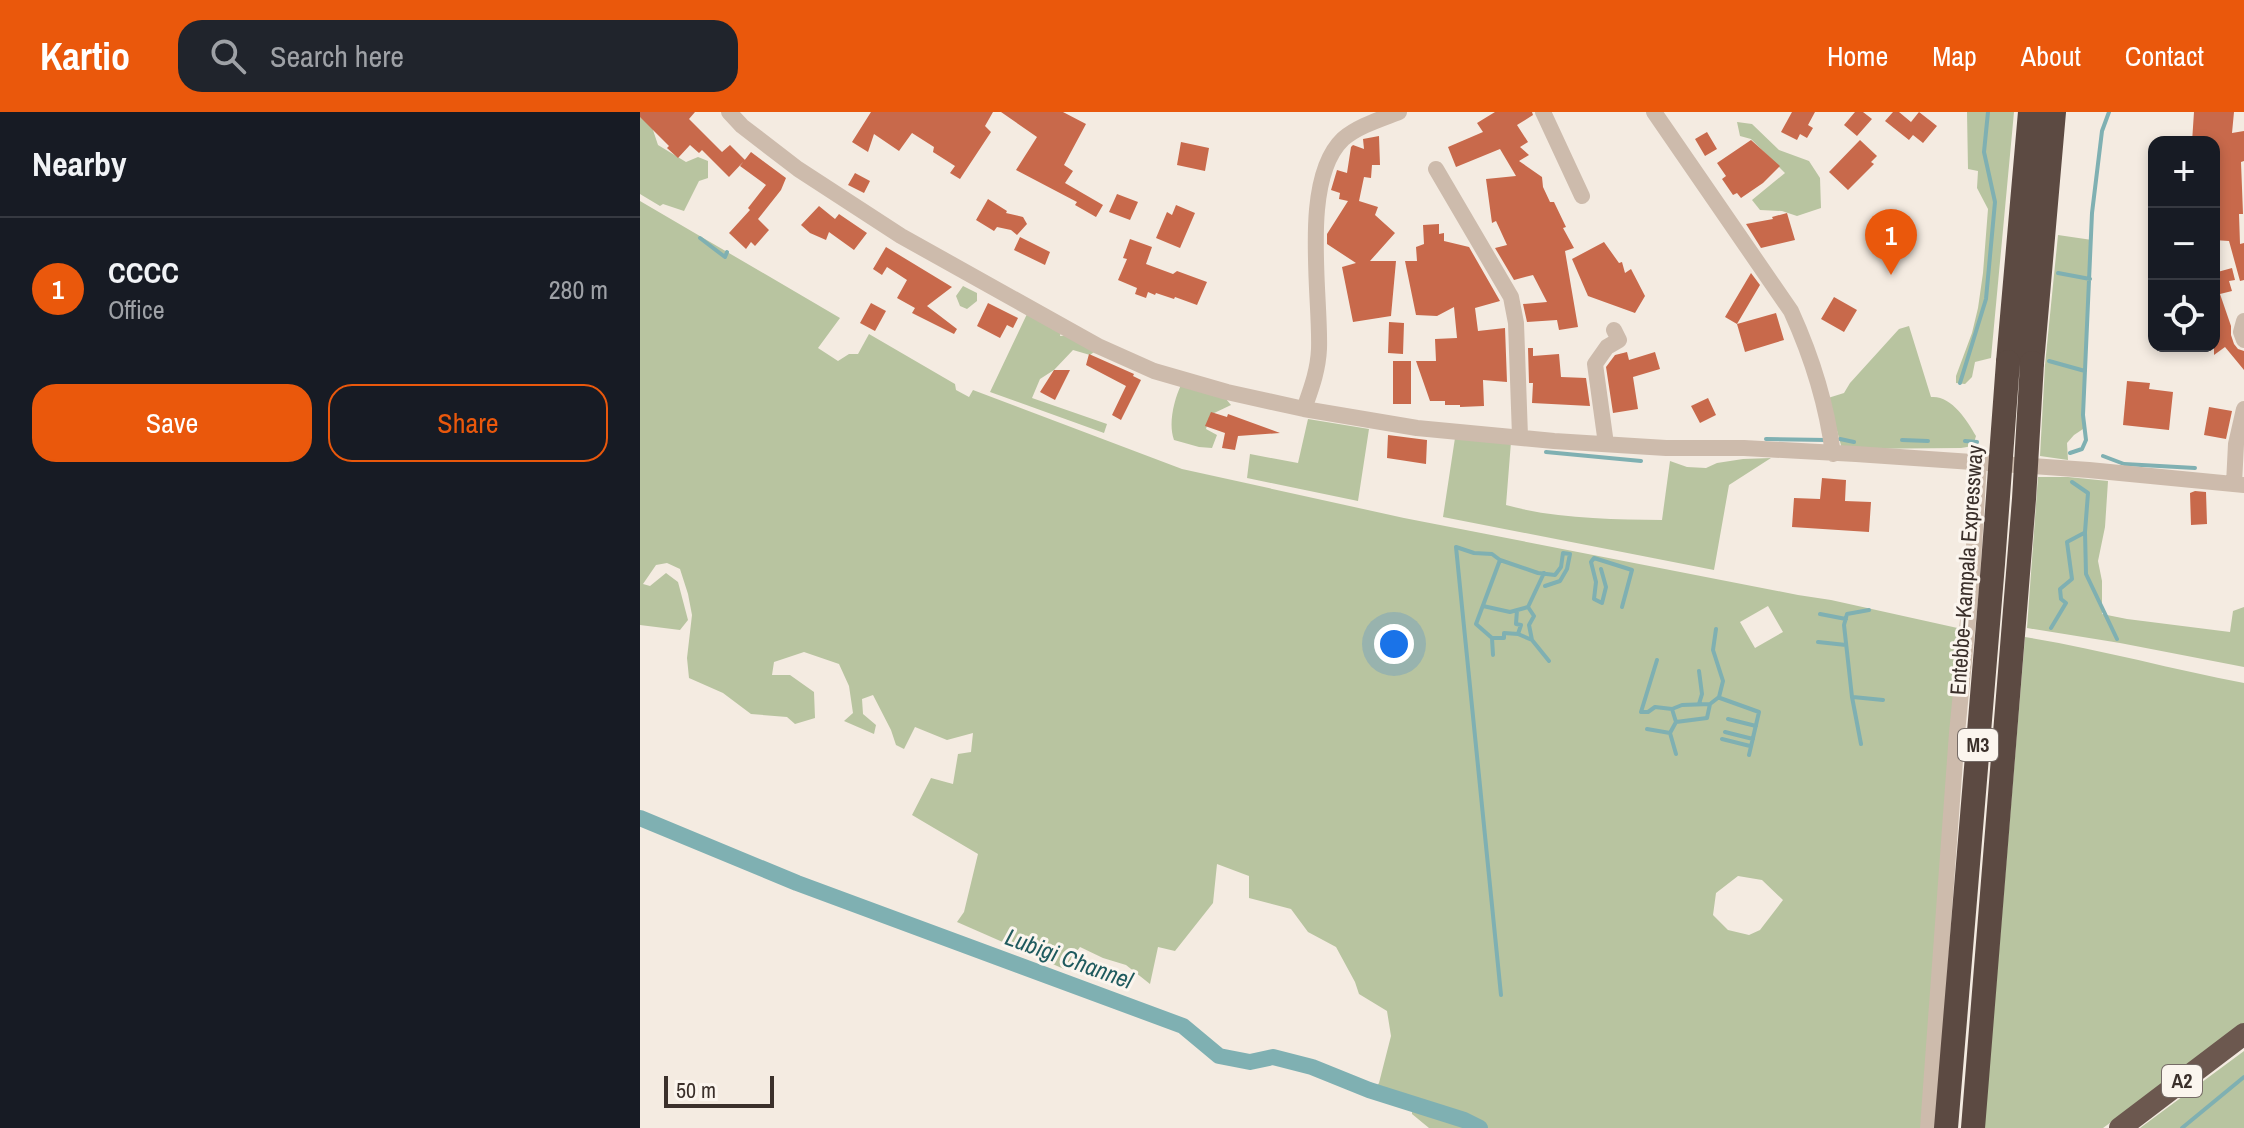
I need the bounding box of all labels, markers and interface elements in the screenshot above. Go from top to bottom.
search box [178,20,738,92]
text: Kartio [40,31,130,82]
icon: search [206,34,250,78]
text: Search here [270,36,404,76]
text: Home [1827,37,1888,75]
text: Map [1932,37,1977,75]
text: About [2021,37,2081,75]
text: Contact [2125,37,2204,75]
map controls [2148,136,2220,352]
button: + [2148,136,2220,208]
text: Nearby [32,141,127,187]
button: − [2148,208,2220,280]
pin: 1 [1865,209,1917,275]
text: CCCC [108,252,179,292]
text: 1 [52,272,64,307]
text: 280 m [549,272,608,307]
button: locate [2148,280,2220,352]
text: Office [108,292,165,327]
button: Save [32,384,312,462]
button: Share [328,384,608,462]
street label: Entebbe–Kampala Expressway [1942,444,1990,696]
your location [1374,624,1414,664]
road number: M3 [1958,729,1998,761]
water label: Lubigi Channel [1001,920,1138,996]
road number: A2 [2162,1065,2202,1097]
scale bar [664,1072,774,1108]
text: 50 m [676,1075,716,1105]

